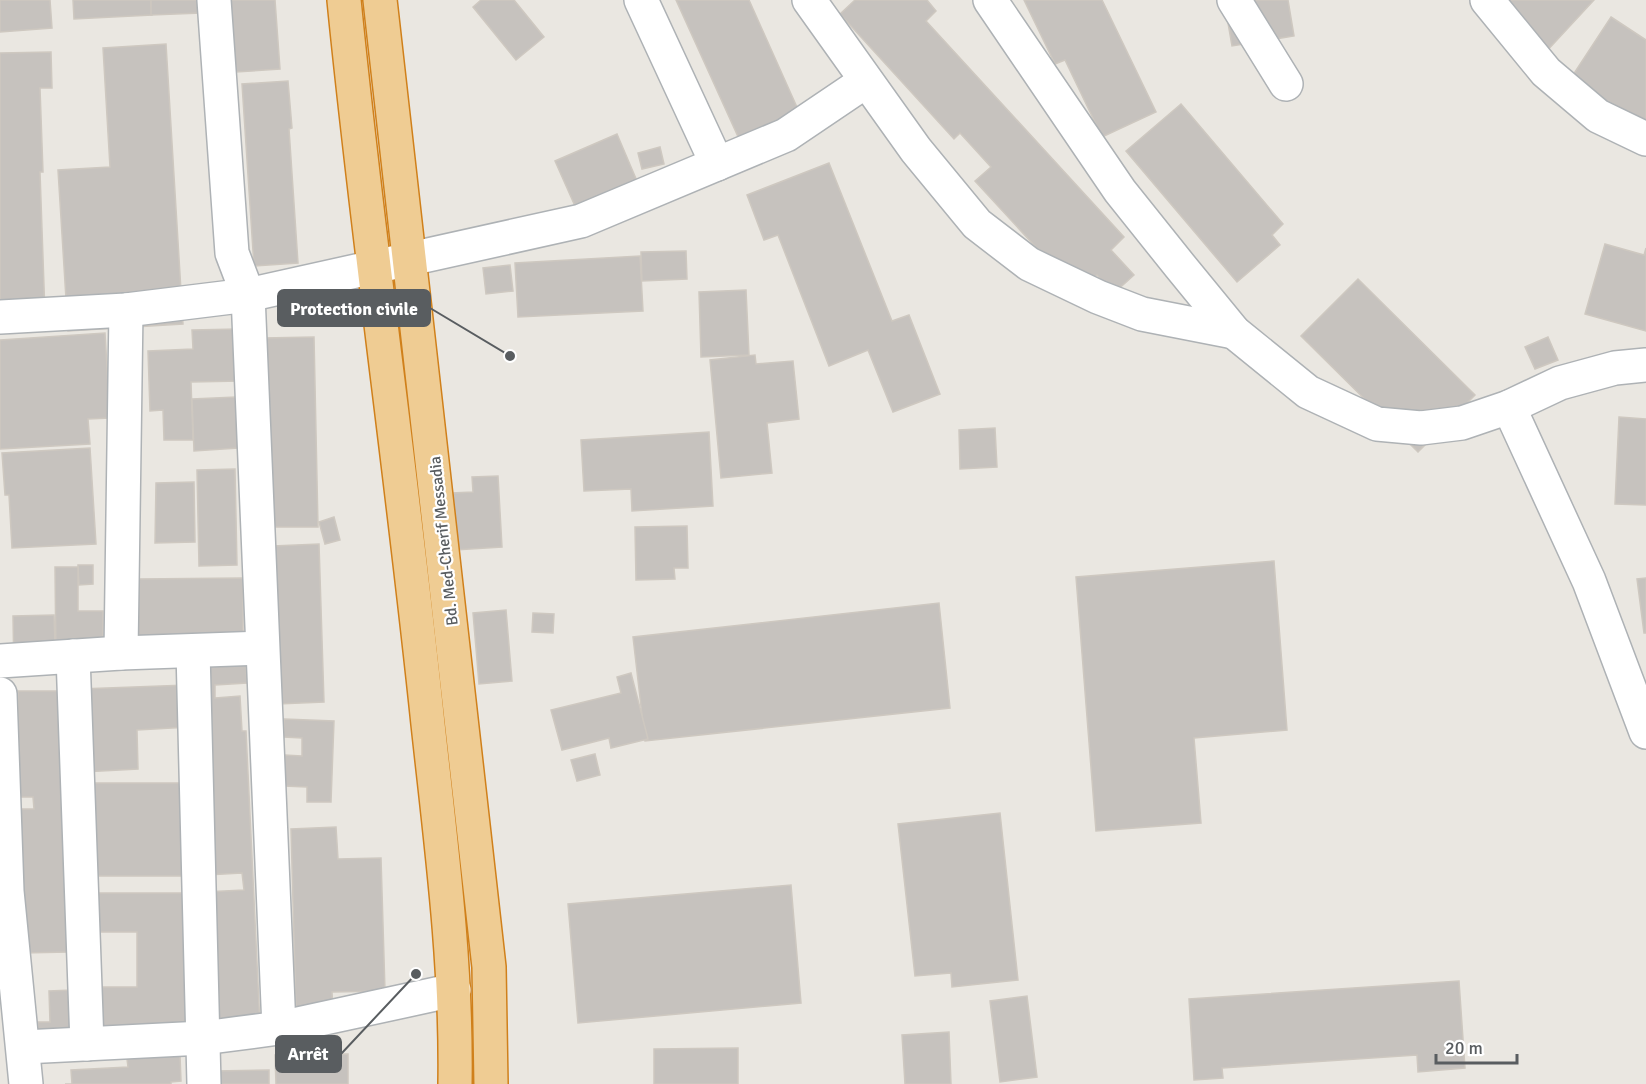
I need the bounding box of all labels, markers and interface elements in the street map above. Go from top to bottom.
callout: Protection civile [278,290,430,326]
text: Protection civile [290,298,418,320]
street label: Bd. Med-Cherif Messadia [425,455,463,627]
scale bar [1436,1027,1517,1065]
callout: Arrêt [276,1036,341,1072]
text: 20 m [1445,1037,1483,1059]
text: Arrêt [287,1043,329,1065]

